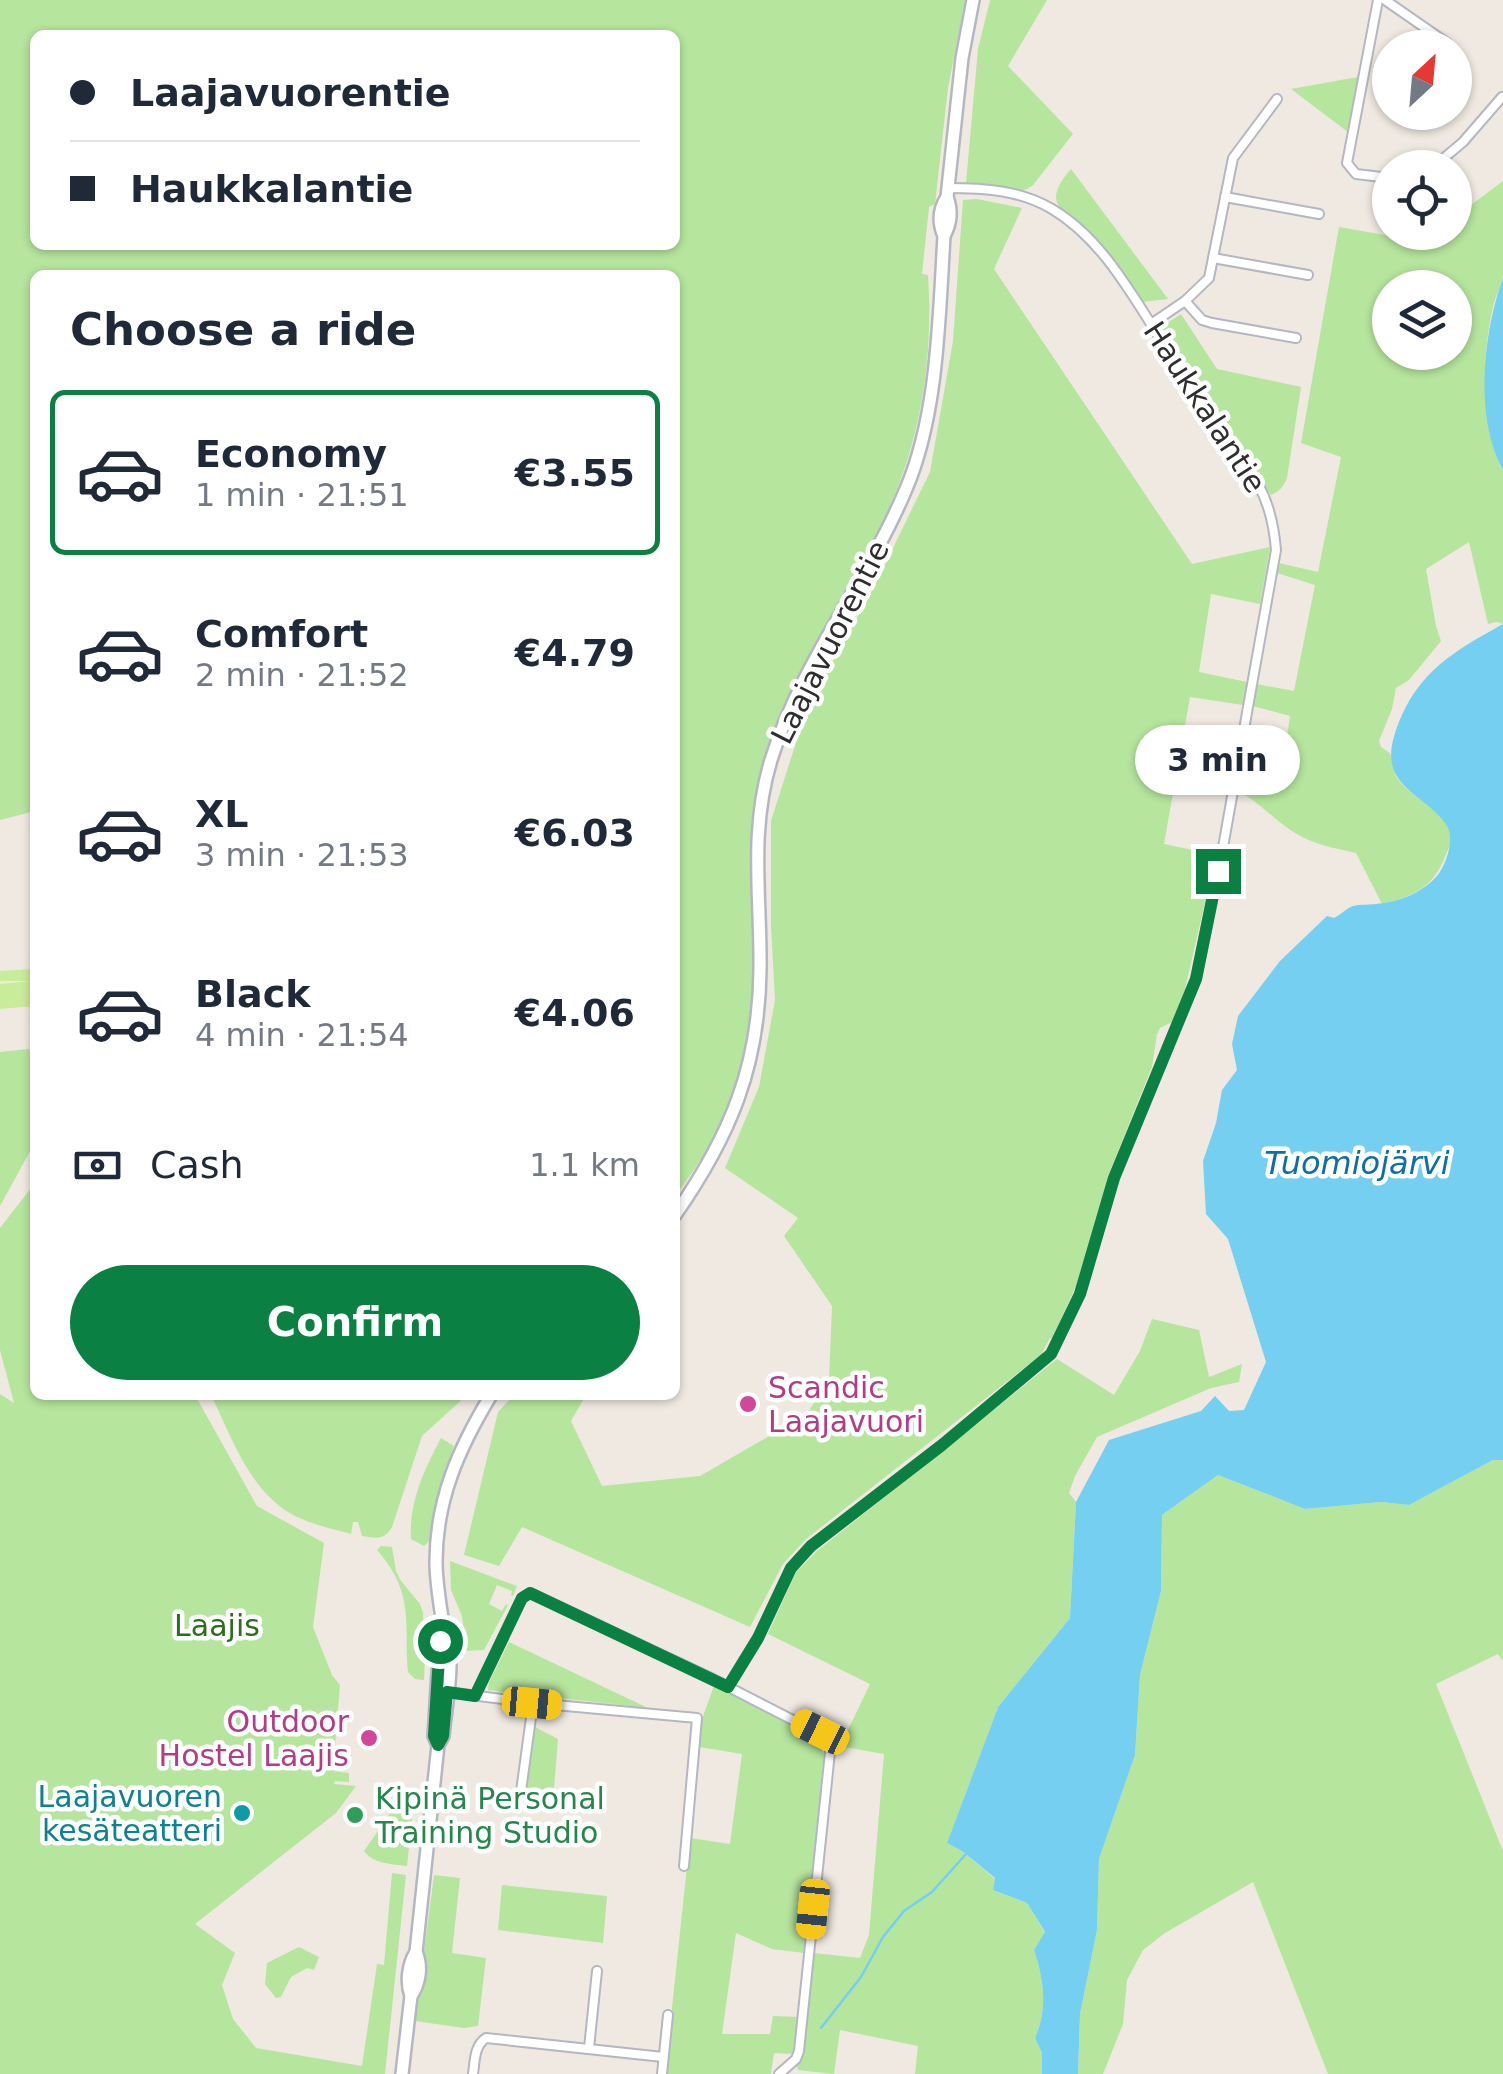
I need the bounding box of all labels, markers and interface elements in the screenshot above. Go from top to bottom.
north arrow [1372,30,1472,130]
map controls [1372,30,1472,370]
text: Laajavuorentie [130,71,451,115]
button: locate [1372,150,1472,250]
text: Haukkalantie [130,167,413,211]
button: layers [1372,270,1472,370]
text: Choose a ride [70,303,416,356]
street label: Haukkalantie [1137,315,1273,499]
icon: car [75,428,165,518]
text: Economy [195,432,387,476]
text: €3.55 [515,451,635,495]
text: 1 min · 21:51 [195,476,409,514]
street label: Laajavuorentie [764,535,896,749]
icon: car [75,608,165,698]
text: Comfort [195,612,368,656]
text: €4.79 [515,631,635,675]
text: 2 min · 21:52 [195,656,409,694]
callout: 3 min [1136,726,1300,796]
text: 3 min [1167,741,1268,779]
icon: car [75,788,165,878]
text: XL [195,792,249,836]
text: €6.03 [515,811,635,855]
text: 3 min · 21:53 [195,836,409,874]
route end [1196,849,1241,894]
icon: car [75,968,165,1058]
text: Black [195,972,310,1016]
text: €4.06 [515,991,635,1035]
text: 4 min · 21:54 [195,1016,409,1054]
icon: cash [70,1138,125,1193]
text: Cash [150,1143,244,1187]
water label: Tuomiojärvi [1264,1144,1450,1182]
text: 1.1 km [529,1146,640,1184]
button: Confirm [70,1265,640,1380]
place label: Scandic Laajavuori [768,1370,924,1439]
marker: Scandic Laajavuori [737,1393,759,1415]
park label: Laajis [174,1608,260,1643]
route start [418,1619,463,1664]
car [501,1685,563,1721]
place label: Outdoor Hostel Laajis [159,1704,350,1773]
car [786,1705,854,1759]
marker: Outdoor Hostel Laajis [358,1727,380,1749]
place label: Laajavuoren kesäteatteri [38,1779,222,1848]
place label: Kipinä Personal Training Studio [374,1781,605,1850]
marker: Laajavuoren kesäteatteri [231,1802,253,1824]
marker: Kipinä Personal Training Studio [344,1804,366,1826]
car [795,1878,831,1940]

